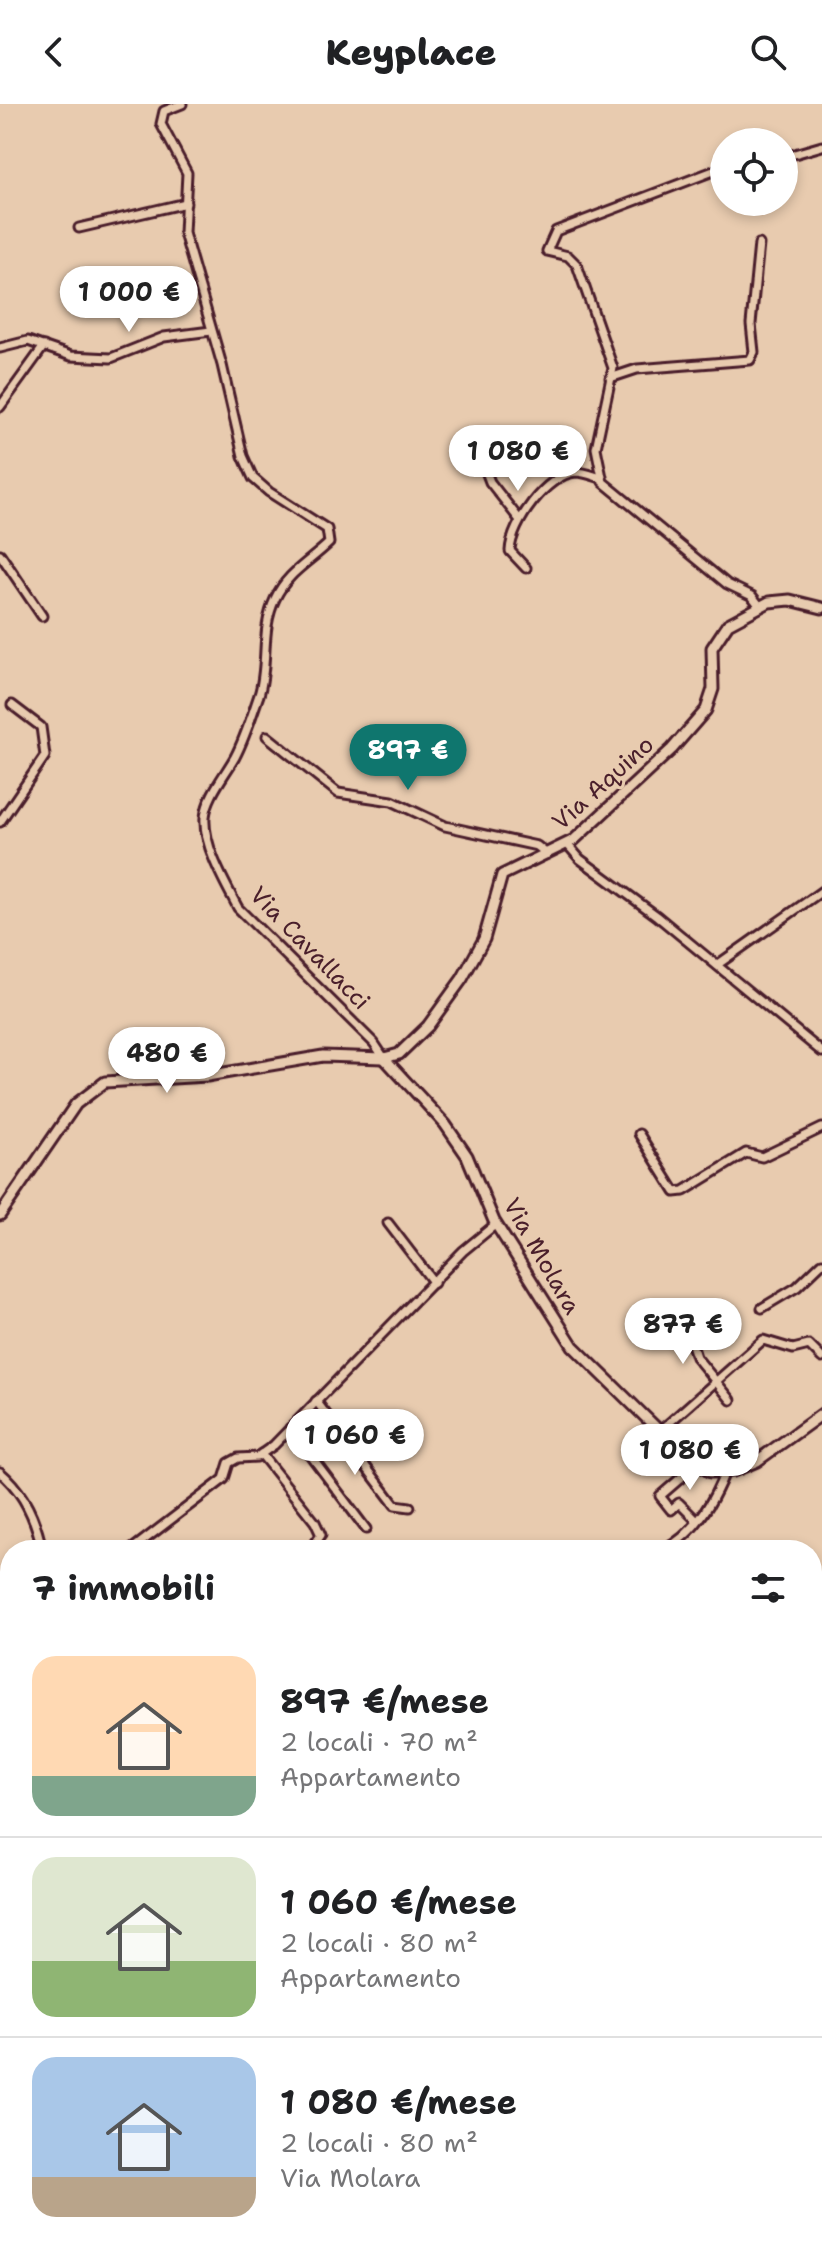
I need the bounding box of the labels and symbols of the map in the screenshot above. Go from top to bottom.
pin: 1 000 € [55,266,203,334]
pin: 1 080 € [444,425,592,493]
pin: 897 € [352,724,464,792]
street label: Via Aquino [545,729,661,837]
street label: Via Cavallacci [243,879,377,1017]
pin: 480 € [111,1027,223,1095]
street label: Via Molara [496,1192,588,1320]
pin: 877 € [627,1298,739,1366]
pin: 1 060 € [281,1409,429,1477]
pin: 1 080 € [616,1424,764,1492]

